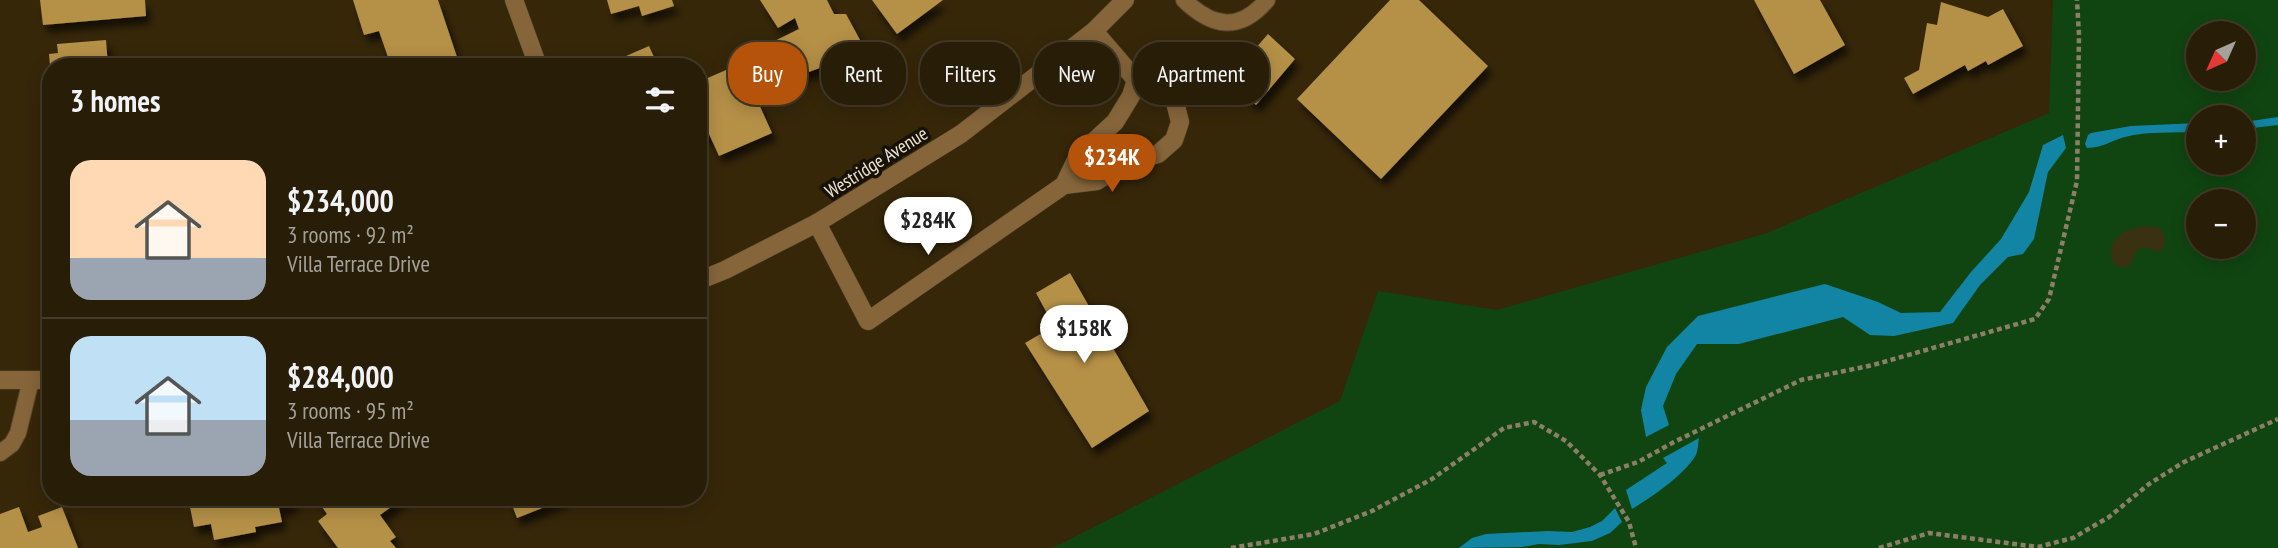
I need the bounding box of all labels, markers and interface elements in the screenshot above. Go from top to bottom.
north arrow [2186,21,2256,91]
map controls [2186,21,2256,259]
chip: Buy [728,42,807,105]
chip: Rent [821,42,906,105]
chip: Filters [920,42,1020,105]
chip: New [1034,42,1119,105]
chip: Apartment [1133,42,1269,105]
text: 3 homes [70,81,161,120]
icon: filters [641,81,679,119]
button: + [2186,105,2256,175]
street label: Westridge Avenue [820,121,932,203]
pin: $234K [1063,134,1161,194]
text: $234K [1084,142,1140,171]
text: $234,000 [287,181,394,220]
icon: home [126,188,210,272]
button: − [2186,189,2256,259]
pin: $284K [879,198,977,257]
text: $284K [900,205,956,234]
text: 3 rooms · 92 m² [287,220,414,249]
text: Villa Terrace Drive [287,249,430,278]
pin: $158K [1035,306,1133,365]
text: $158K [1056,313,1112,342]
text: $284,000 [287,357,394,396]
icon: home [126,364,210,448]
text: 3 rooms · 95 m² [287,396,414,425]
text: Villa Terrace Drive [287,425,430,454]

